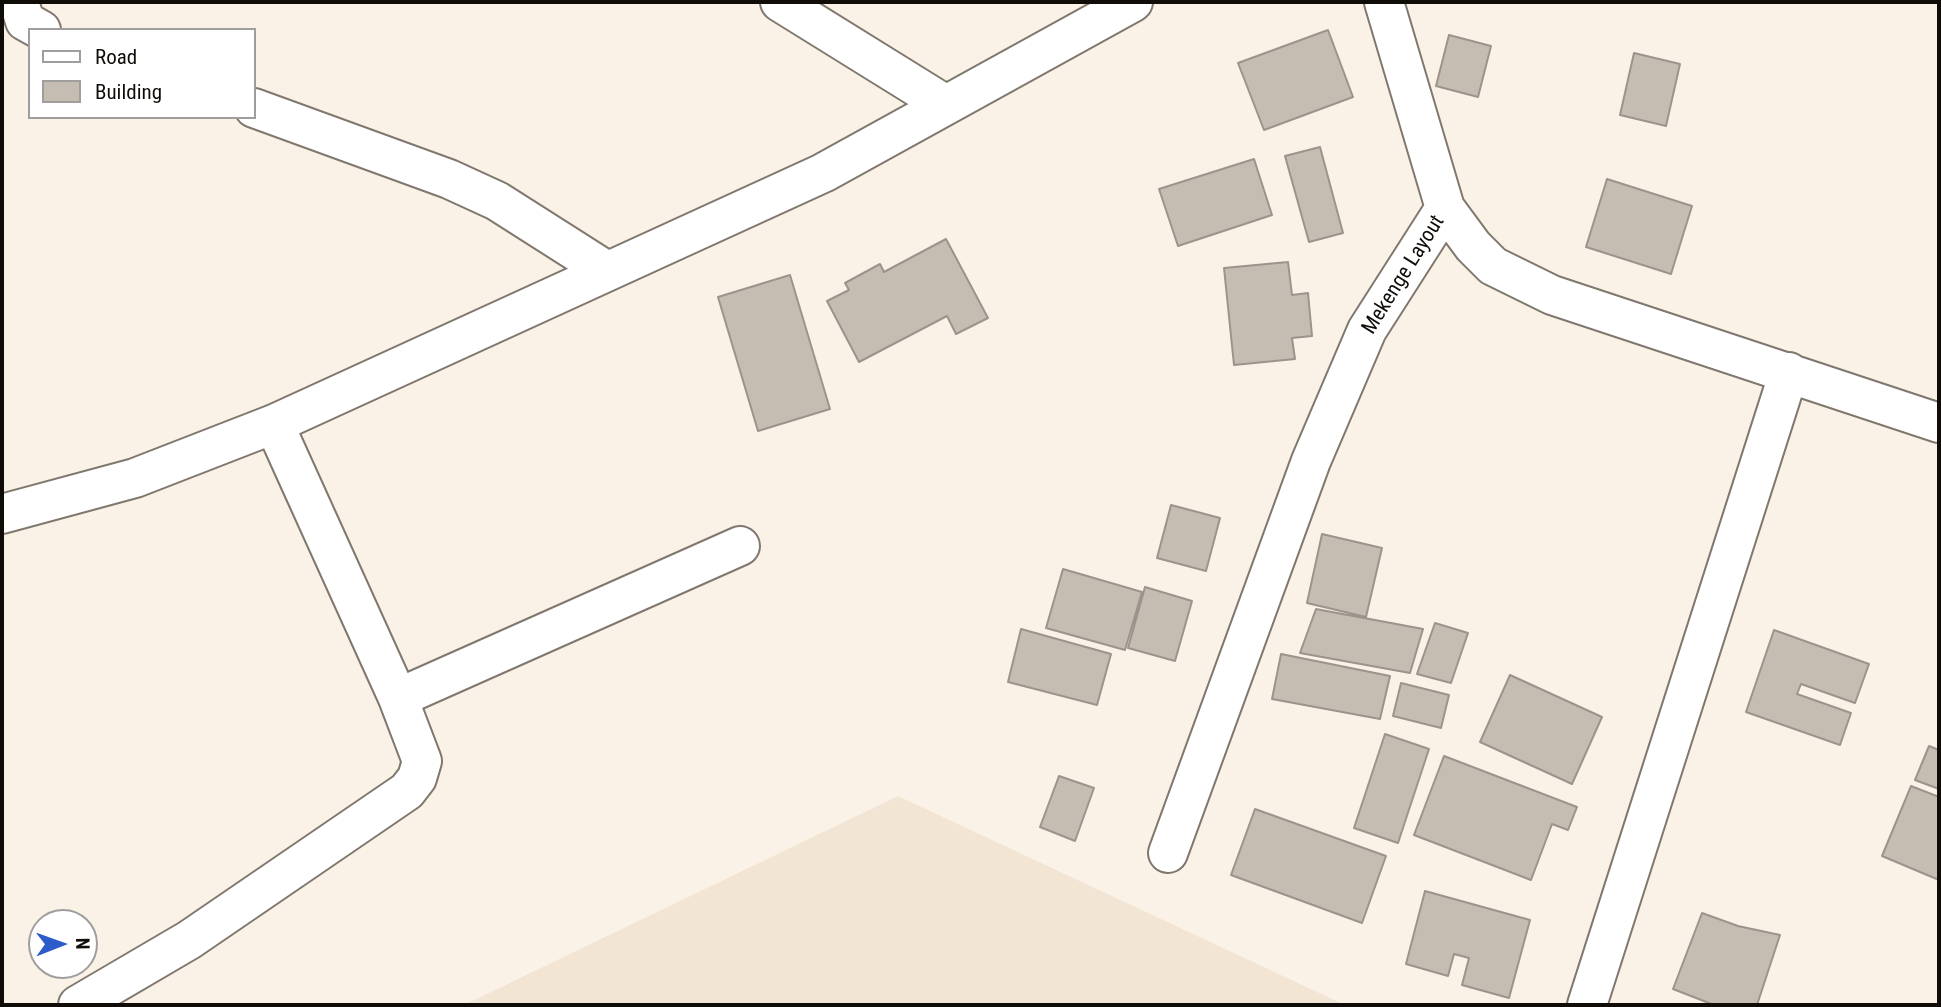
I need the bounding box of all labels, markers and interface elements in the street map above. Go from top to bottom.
legend [28,28,256,119]
text: Road [95,45,137,69]
text: Building [95,80,162,104]
street label: Mekenge Layout [1357,211,1451,339]
north arrow [28,909,98,979]
text: N [71,938,94,950]

